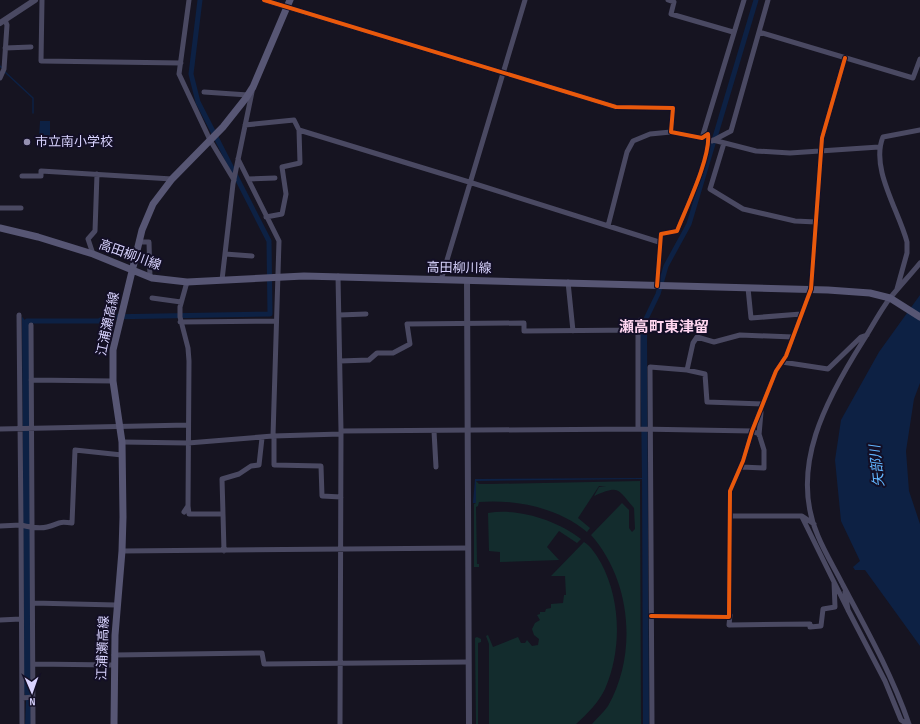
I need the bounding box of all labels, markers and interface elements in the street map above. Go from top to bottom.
place label: 市立南小学校 [35,134,113,150]
marker: 市立南小学校 [22,137,32,147]
street label: 高田柳川線 [97,236,163,274]
street label: 高田柳川線 [426,259,492,277]
street label: 江浦瀬高線 [93,291,123,357]
district label: 瀬高町東津留 [619,318,709,337]
water label: 矢部川 [866,442,888,488]
street label: 江浦瀬高線 [94,615,112,681]
north arrow [12,672,52,712]
text: N [29,695,35,708]

